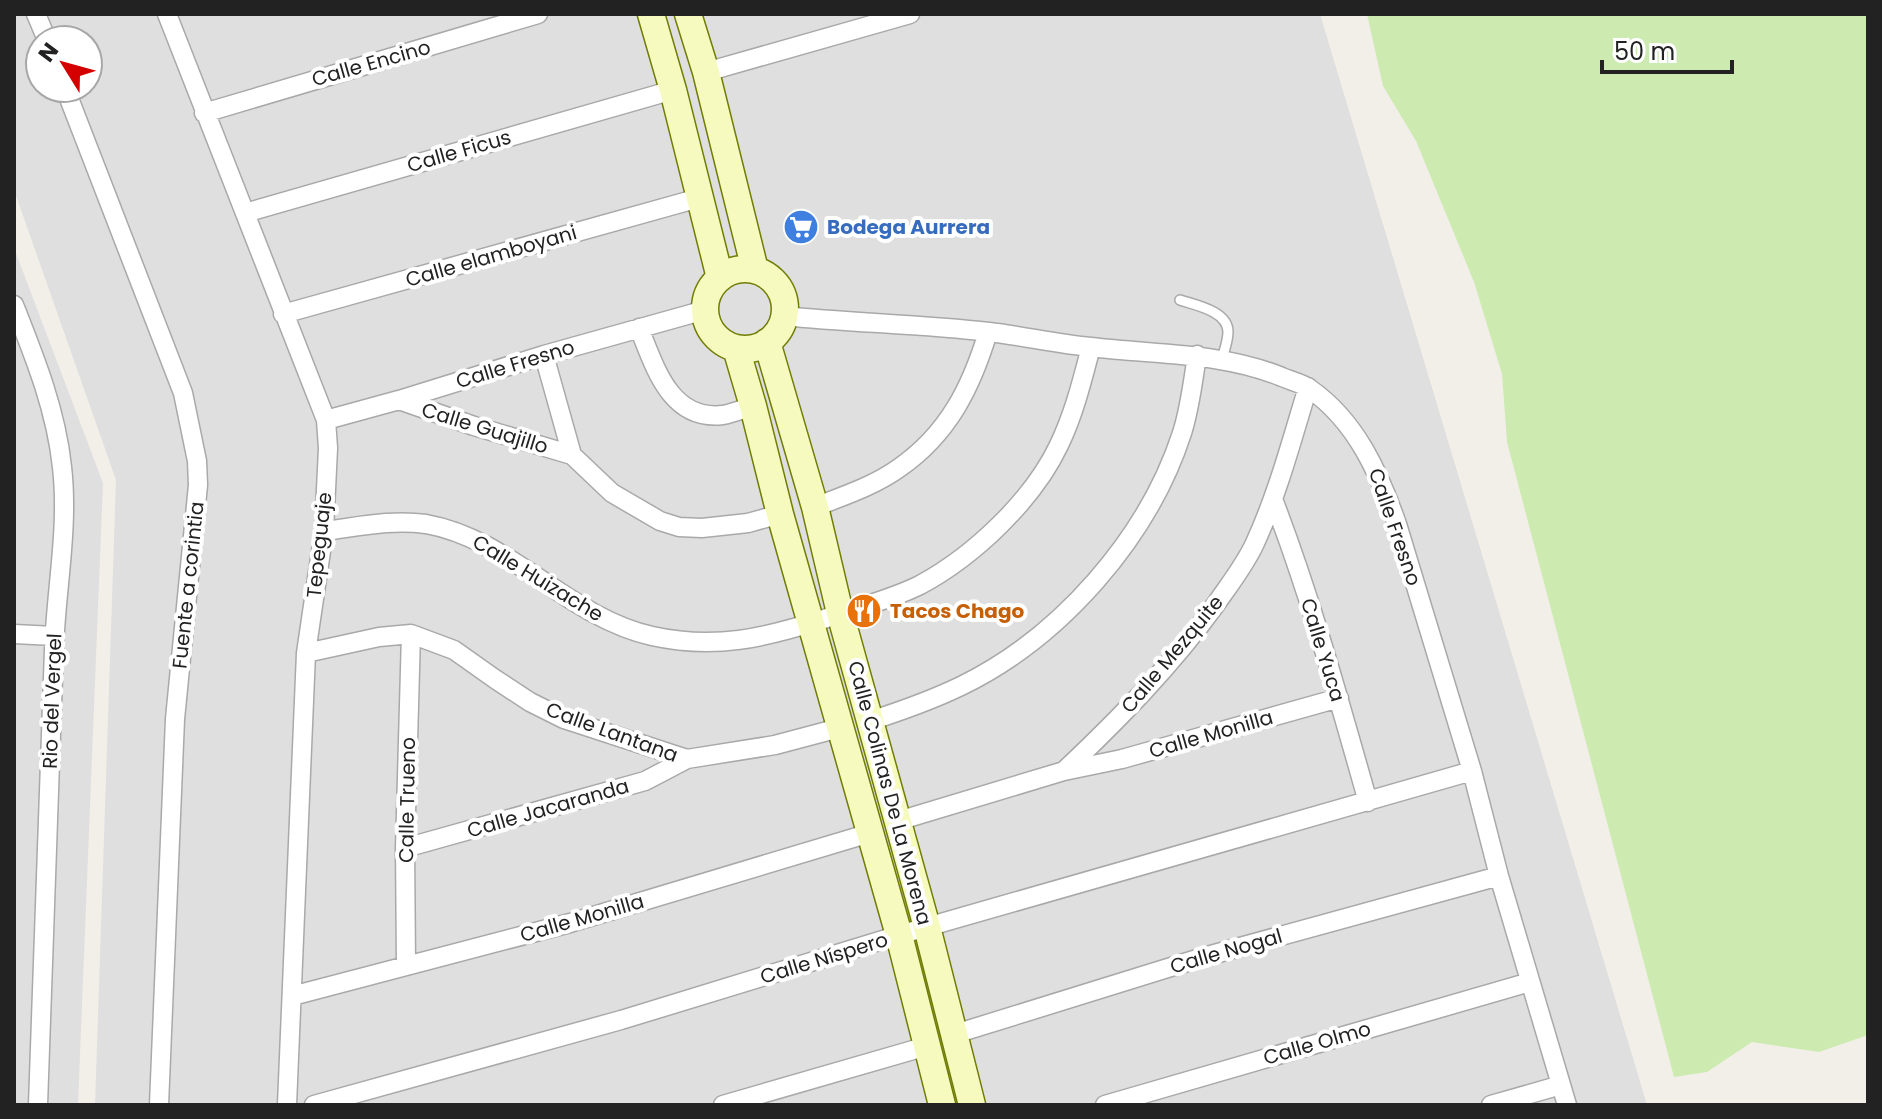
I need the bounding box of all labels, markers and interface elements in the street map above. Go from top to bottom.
north arrow [24,24,104,104]
scale bar [1602,24,1732,74]
street label: Calle Encino [308,33,434,93]
text: 50 m [1614,35,1675,68]
text: N [31,36,66,68]
street label: Calle Ficus [404,123,514,179]
supermarket icon: Bodega Aurrera [782,208,820,246]
place label: Bodega Aurrera [827,213,990,241]
street label: Calle elamboyani [402,218,580,294]
street label: Calle Fresno [452,333,578,395]
street label: Calle Guajillo [418,395,552,461]
street label: Calle Fresno [1362,465,1428,589]
street label: Tepeguaje [300,491,338,599]
street label: Fuente a corintia [165,500,211,670]
street label: Calle Huizache [467,528,609,628]
street label: Calle Mezquite [1114,589,1230,719]
restaurant icon: Tacos Chago [845,592,883,630]
street label: Calle Yuca [1294,595,1352,705]
place label: Tacos Chago [890,597,1025,625]
street label: Rio del Vergel [36,633,68,769]
street label: Calle Colinas De La Morena [841,658,939,928]
street label: Calle Lantana [542,695,682,769]
street label: Calle Monilla [1146,703,1276,765]
street label: Calle Trueno [392,737,422,863]
street label: Calle Jacaranda [464,772,632,844]
street label: Calle Monilla [517,887,647,949]
street label: Calle Nogal [1167,922,1285,980]
street label: Calle Níspero [757,925,891,991]
street label: Calle Olmo [1260,1014,1374,1072]

